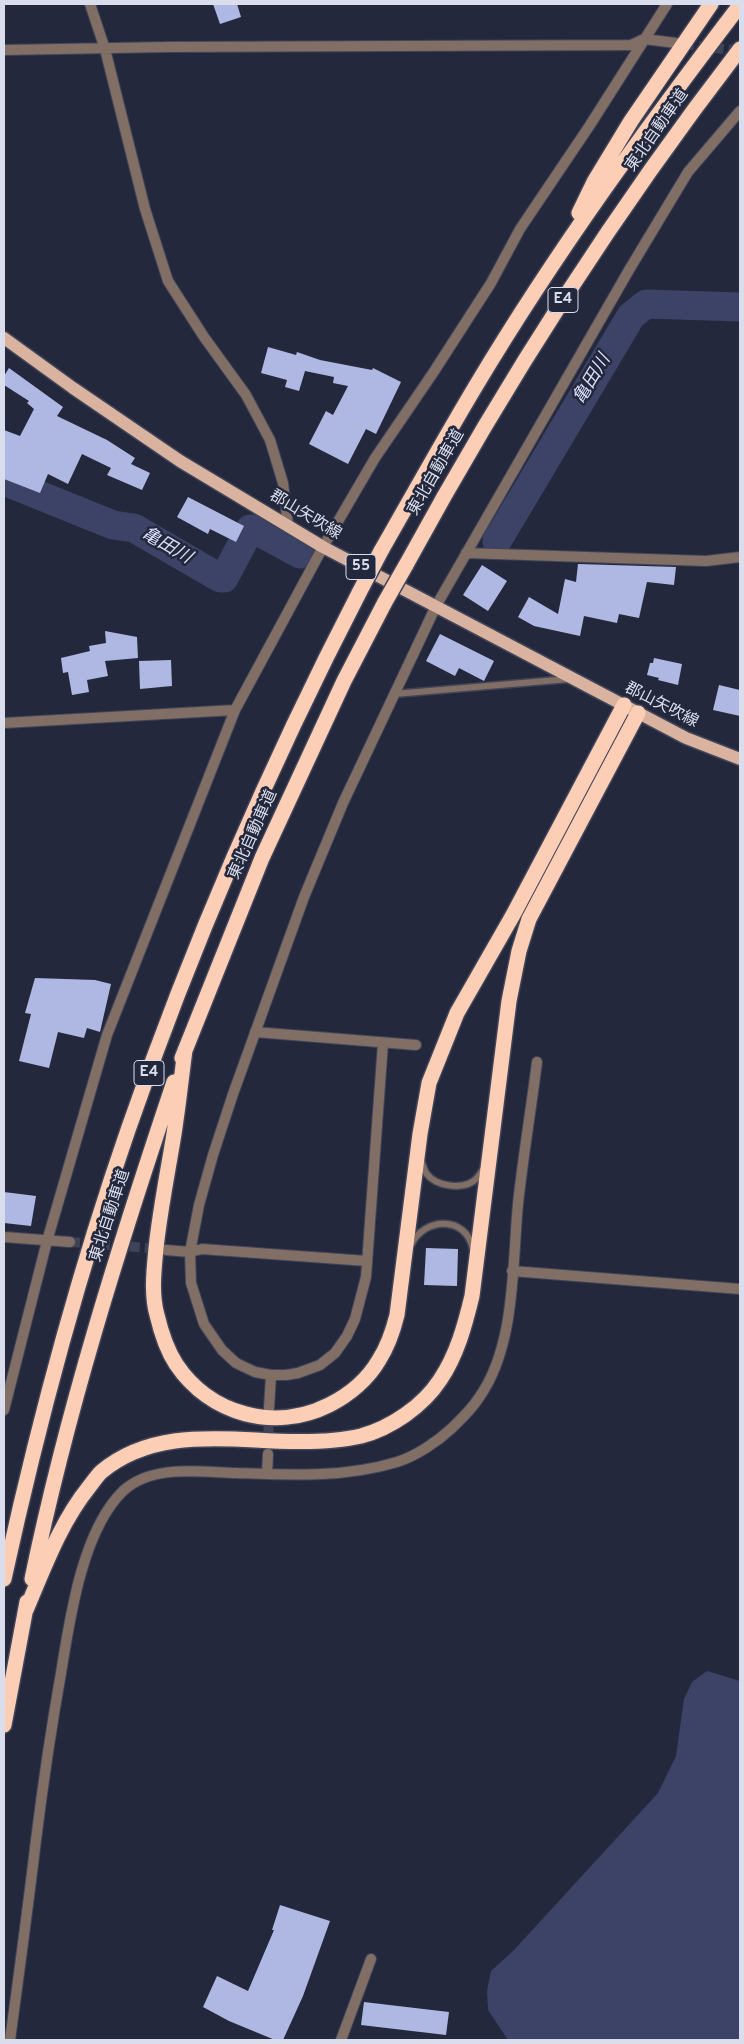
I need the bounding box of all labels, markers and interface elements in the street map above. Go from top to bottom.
street label: 東北自動車道 [623,86,693,176]
road number: E4 [548,288,578,312]
water label: 亀田川 [570,351,616,409]
street label: 東北自動車道 [405,427,469,519]
street label: 郡山矢吹線 [266,487,344,545]
water label: 亀田川 [137,524,195,570]
road number: 55 [346,554,376,580]
street label: 郡山矢吹線 [621,679,701,733]
street label: 東北自動車道 [226,787,282,883]
road number: E4 [134,1060,164,1086]
street label: 東北自動車道 [87,1167,135,1265]

